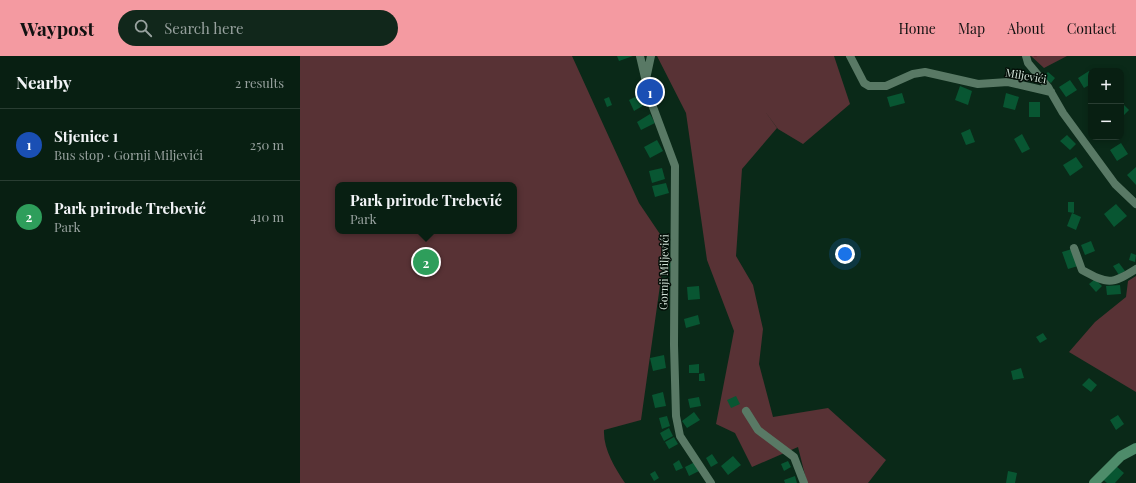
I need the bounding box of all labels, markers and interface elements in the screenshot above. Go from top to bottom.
search box [118,10,398,46]
text: Waypost [20,15,94,41]
icon: search [132,17,154,39]
text: Search here [164,18,244,38]
text: Home [898,19,936,38]
text: Map [958,19,985,38]
text: About [1007,19,1045,38]
text: Contact [1067,19,1116,38]
street label: Miljevići [1004,65,1048,87]
map controls [1088,68,1124,140]
button: + [1088,68,1124,104]
text: Nearby [16,71,71,93]
text: 2 results [235,74,284,91]
pin: 1 [637,77,663,107]
button: − [1088,104,1124,140]
text: Stjenice 1 [54,126,118,146]
text: 1 [27,136,31,153]
text: 250 m [250,136,284,153]
text: Bus stop · Gornji Miljevići [54,146,203,163]
popup [335,182,517,234]
text: Park prirode Trebević [350,190,502,210]
text: Park prirode Trebević [54,198,206,218]
text: 2 [26,208,32,225]
text: 410 m [250,208,284,225]
text: Park [350,210,377,227]
text: Park [54,218,81,235]
street label: Gornji Miljevići [655,234,672,310]
your location [835,244,855,264]
pin: 2 [413,247,439,277]

